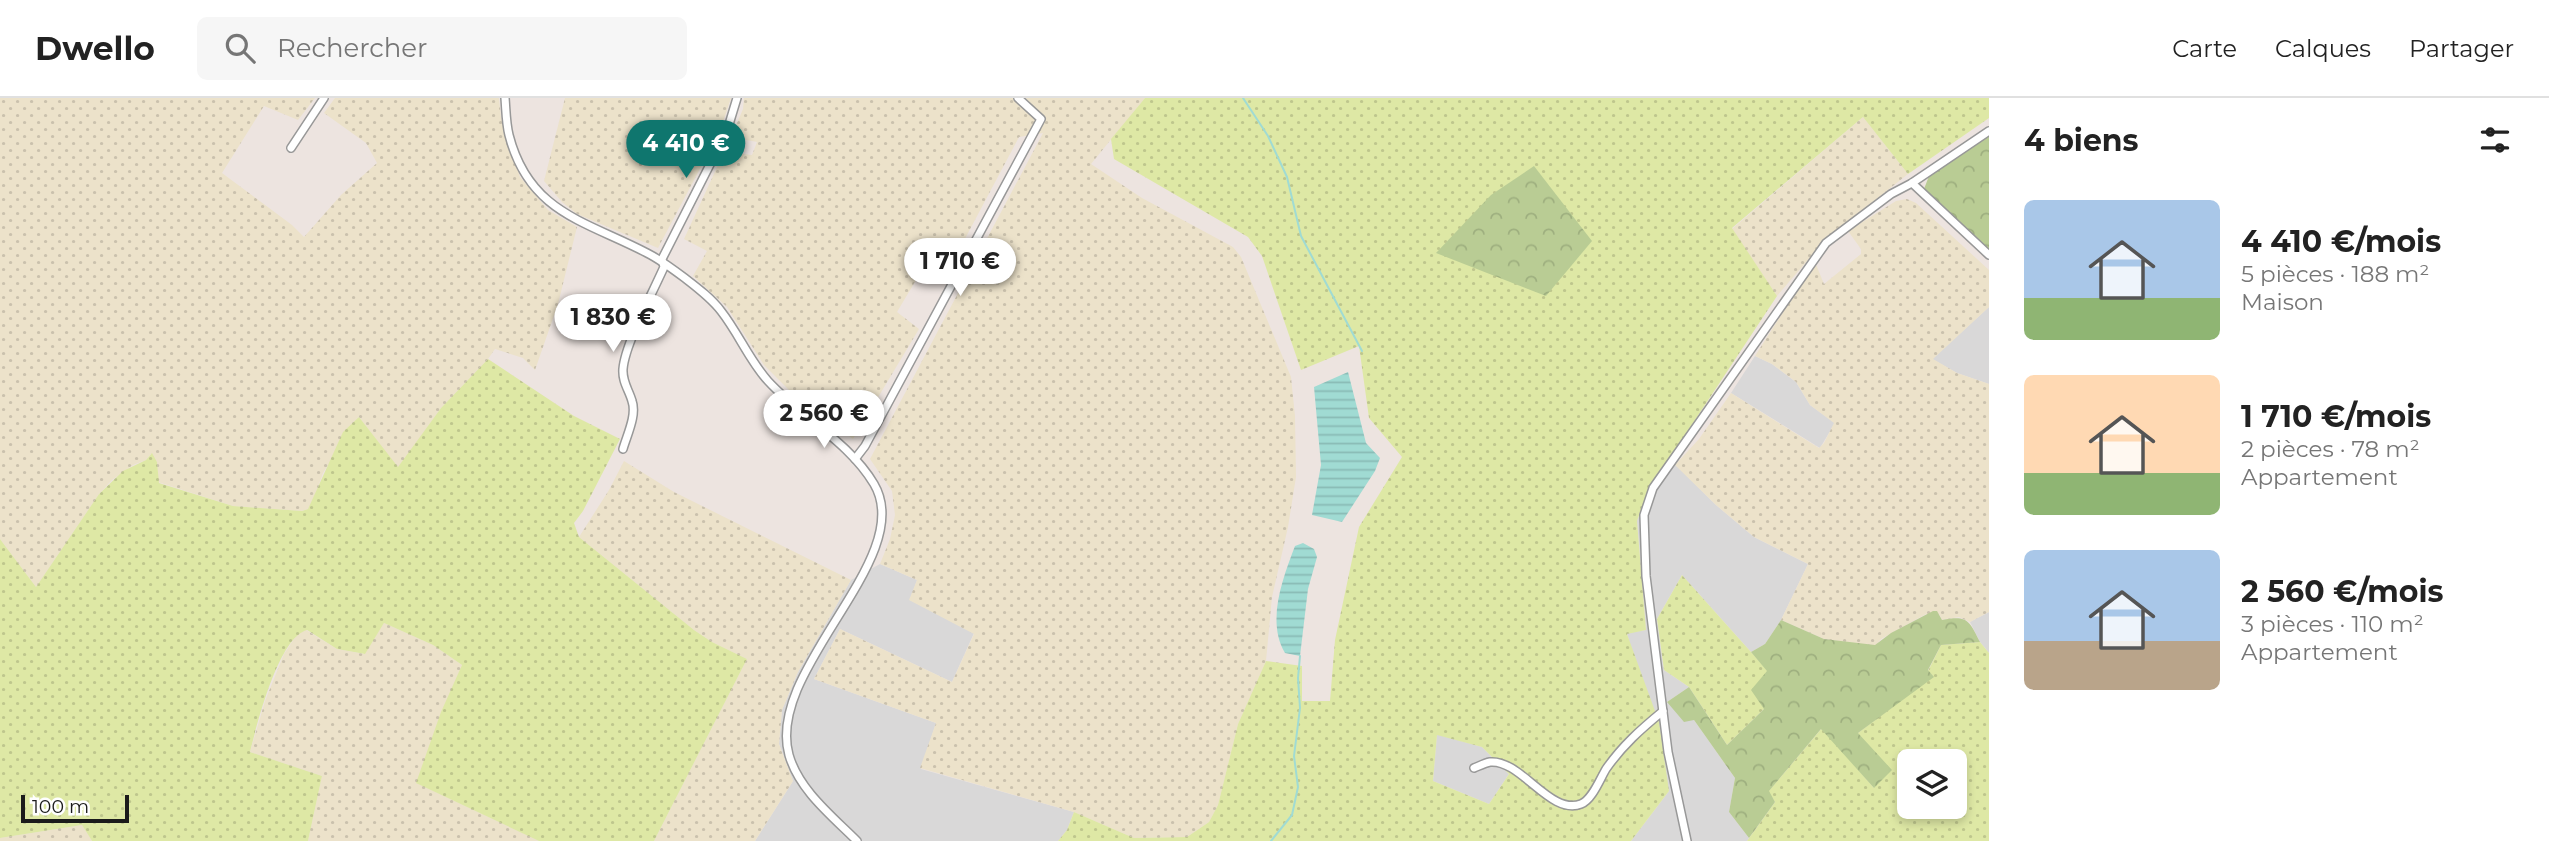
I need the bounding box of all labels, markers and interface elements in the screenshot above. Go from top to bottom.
search box [197,17,687,80]
text: Dwello [35,28,155,68]
icon: search [221,29,259,67]
text: Rechercher [277,32,427,64]
text: Carte [2172,34,2237,63]
text: Calques [2275,34,2371,63]
text: Partager [2409,34,2514,63]
pin: 4 410 € [621,120,751,180]
icon: filters [2476,121,2514,159]
text: 4 biens [2024,122,2138,159]
text: 4 410 € [642,129,730,157]
text: 4 410 €/mois [2241,223,2441,260]
icon: home [2080,228,2164,312]
pin: 1 710 € [895,238,1025,298]
text: 1 710 € [920,247,1000,275]
text: 5 pièces · 188 m² [2241,260,2429,288]
text: Maison [2241,288,2324,316]
pin: 1 830 € [548,294,678,354]
text: 1 830 € [570,303,656,331]
pin: 2 560 € [759,390,889,450]
text: 1 710 €/mois [2241,398,2431,435]
text: 2 560 € [779,399,869,427]
icon: home [2080,403,2164,487]
text: 2 pièces · 78 m² [2241,435,2420,463]
text: Appartement [2241,463,2398,491]
text: 2 560 €/mois [2241,573,2443,610]
icon: home [2080,578,2164,662]
text: 3 pièces · 110 m² [2241,610,2424,638]
text: Appartement [2241,638,2398,666]
map controls [1897,749,1967,819]
button: layers [1897,749,1967,819]
scale bar [21,792,130,824]
text: 100 m [32,795,89,818]

